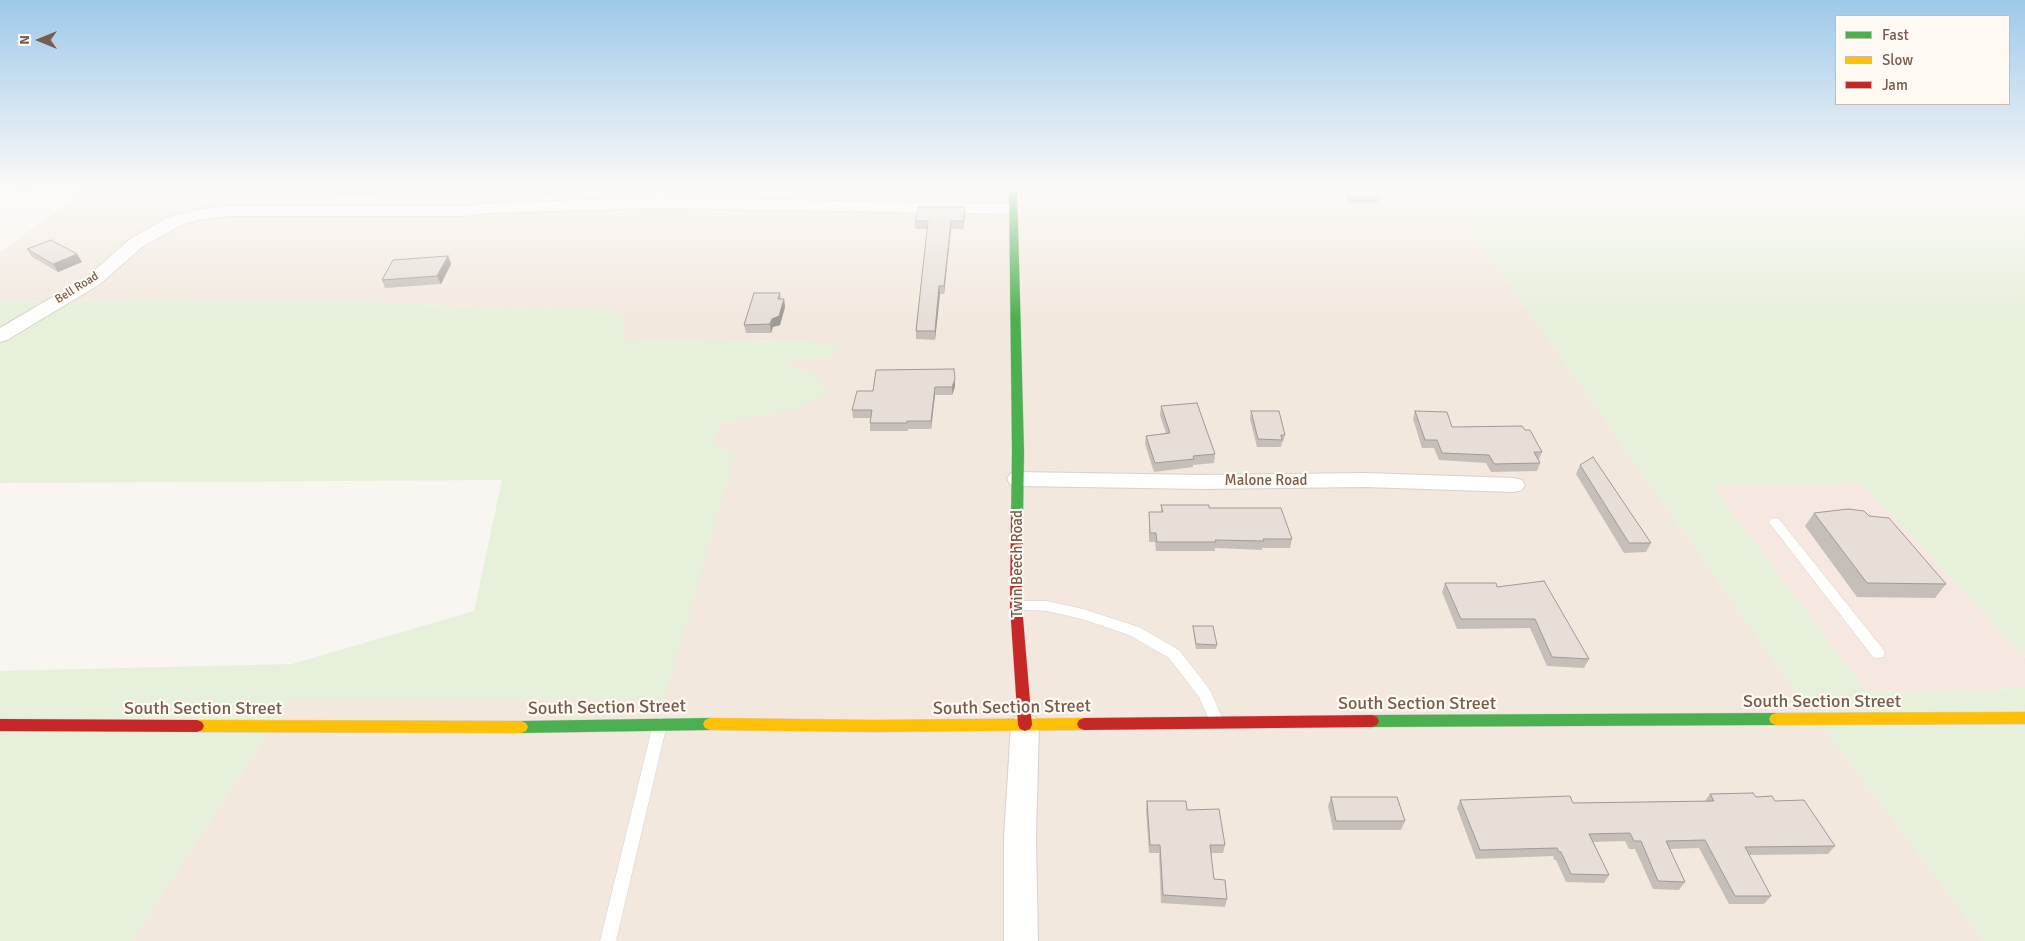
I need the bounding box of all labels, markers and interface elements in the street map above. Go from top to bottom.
north arrow [15,15,65,65]
legend [1835,15,2010,105]
text: Fast [1882,26,1909,44]
text: N [16,35,33,45]
text: Slow [1882,51,1913,69]
text: Jam [1882,76,1908,94]
street label: Bell Road [53,269,101,307]
street label: Malone Road [1225,472,1307,490]
street label: Twin Beech Road [1009,510,1027,618]
street label: South Section Street [1743,691,1901,713]
street label: South Section Street [1338,693,1496,715]
street label: South Section Street [528,696,686,720]
street label: South Section Street [933,696,1091,720]
street label: South Section Street [124,698,282,720]

